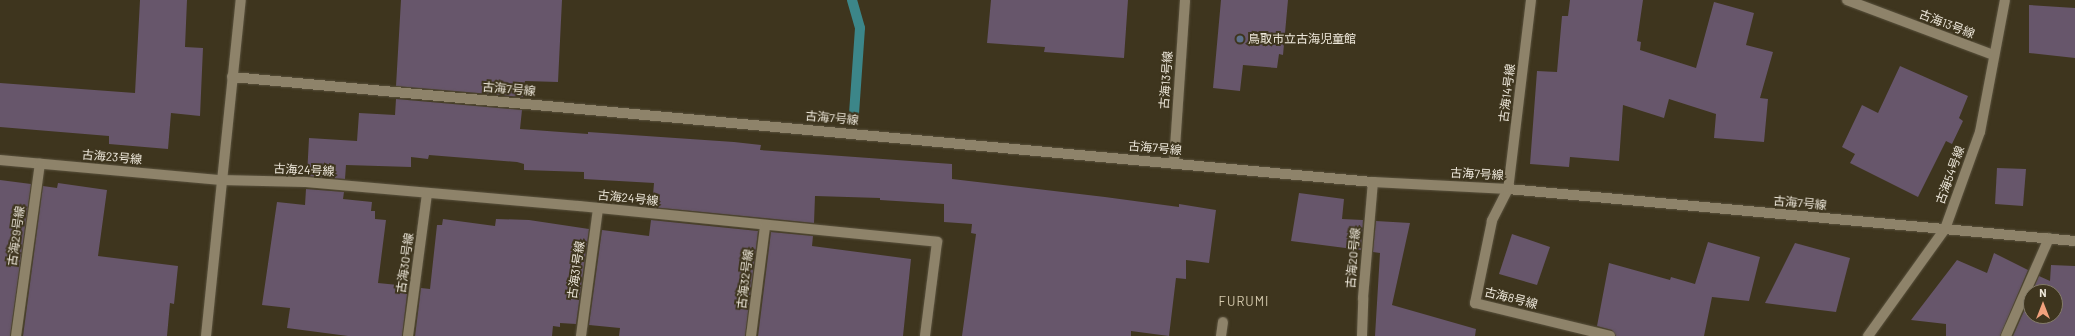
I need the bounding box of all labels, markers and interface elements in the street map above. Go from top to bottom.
street label: 古海13号線 [1917,7,1977,41]
place label: 鳥取市立古海児童館 [1248,32,1356,46]
marker: 鳥取市立古海児童館 [1235,34,1245,44]
street label: 古海13号線 [1157,50,1175,110]
street label: 古海14号線 [1496,63,1518,123]
street label: 古海7号線 [482,79,536,99]
street label: 古海7号線 [805,108,859,128]
street label: 古海7号線 [1128,138,1182,158]
street label: 古海54号線 [1933,144,1967,206]
street label: 古海23号線 [81,147,143,167]
street label: 古海24号線 [273,161,335,179]
street label: 古海7号線 [1450,165,1504,183]
street label: 古海24号線 [597,188,659,208]
street label: 古海7号線 [1773,193,1827,213]
street label: 古海29号線 [5,205,27,267]
street label: 古海20号線 [1343,227,1363,289]
street label: 古海30号線 [394,232,416,294]
street label: 古海31号線 [565,240,587,300]
street label: 古海32号線 [734,248,756,310]
street label: 古海8号線 [1483,284,1539,312]
north arrow [2023,284,2063,324]
text: N [2039,286,2047,299]
district label: FURUMI [1219,293,1269,309]

